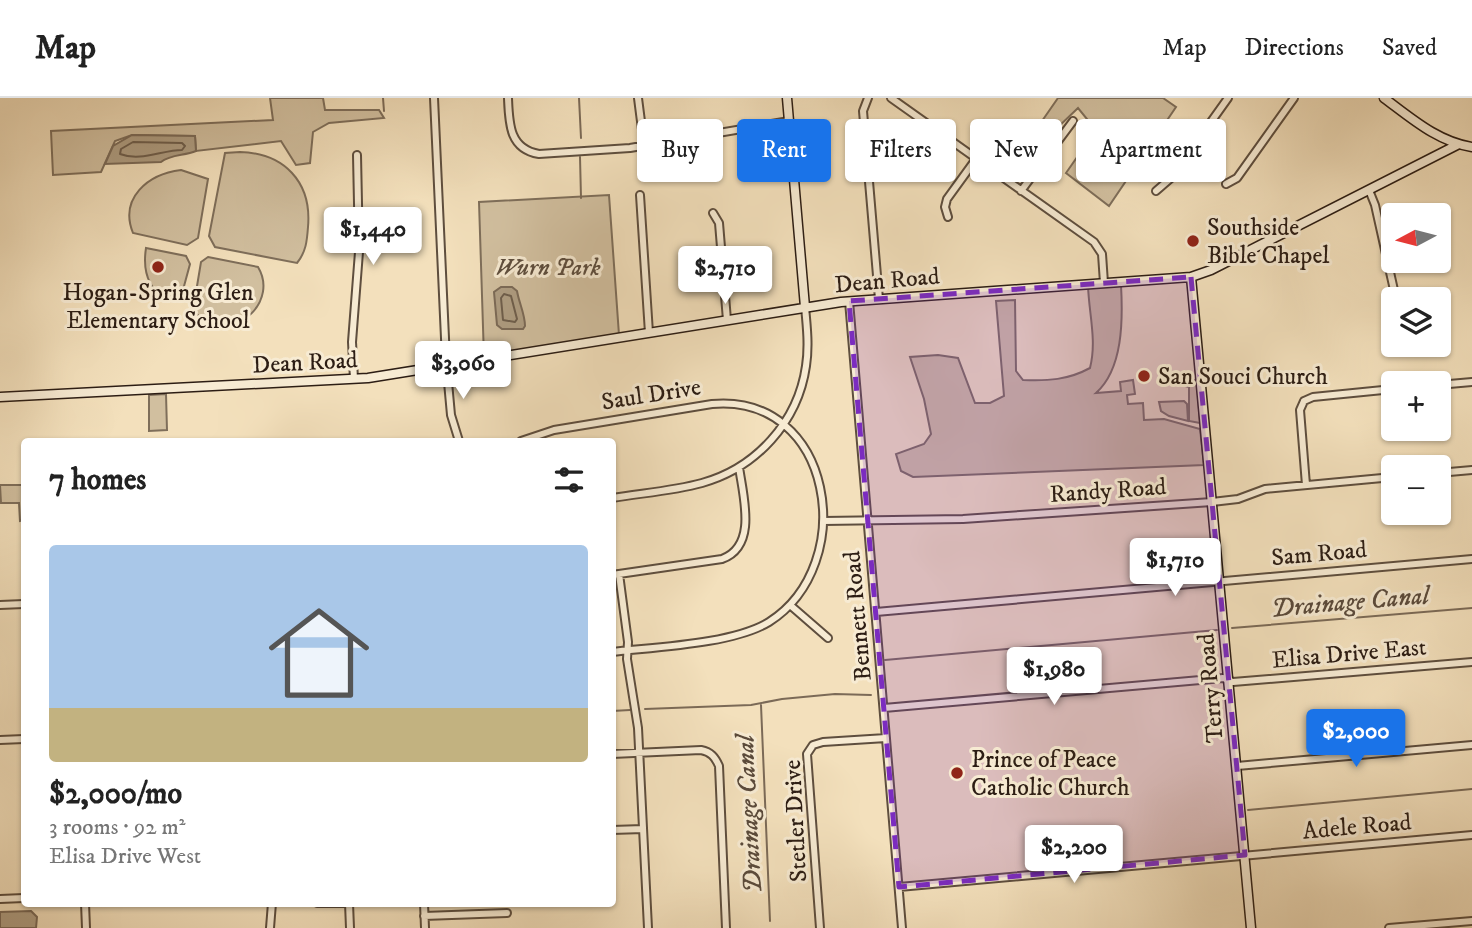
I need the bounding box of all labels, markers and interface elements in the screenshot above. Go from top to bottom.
text: Map [35,28,96,69]
text: Map [1162,33,1207,63]
text: Directions [1245,33,1344,63]
text: Saved [1382,33,1437,63]
chip: Buy [637,119,723,182]
chip: Rent [737,119,831,182]
chip: Filters [845,119,956,182]
chip: New [970,119,1062,182]
chip: Apartment [1076,119,1226,182]
north arrow [1381,203,1451,273]
map controls [1381,203,1451,525]
pin: $1,440 [316,208,430,267]
place label: Southside Bible Chapel [1207,213,1330,271]
text: $1,440 [340,215,406,244]
marker: Southside Bible Chapel [1185,233,1201,249]
pin: $2,710 [668,246,782,306]
park label: Wurn Park [495,253,601,283]
text: $2,710 [694,254,756,283]
marker: Hogan-Spring Glen Elementary School [150,259,166,275]
street label: Dean Road [833,261,941,301]
place label: Hogan-Spring Glen Elementary School [62,278,254,336]
button: layers [1381,287,1451,357]
pin: $3,060 [406,342,520,401]
street label: Dean Road [252,345,358,381]
text: $3,060 [431,349,495,378]
place label: San Souci Church [1158,362,1328,392]
marker: San Souci Church [1136,368,1152,384]
button: + [1381,371,1451,441]
street label: Saul Drive [599,372,703,418]
button: − [1381,455,1451,525]
icon: filters [550,461,588,499]
text: 7 homes [49,462,146,499]
street label: Randy Road [1049,472,1167,510]
street label: Sam Road [1270,535,1368,573]
pin: $1,710 [1118,538,1232,598]
text: $1,710 [1146,546,1204,575]
street label: Bennett Road [837,550,879,682]
water label: Drainage Canal [1270,579,1434,626]
icon: home [256,590,382,716]
street label: Terry Road [1191,632,1231,744]
street label: Elisa Drive East [1270,632,1428,676]
pin: $1,980 [997,648,1111,707]
text: $1,980 [1023,655,1085,684]
pin: $2,000 [1299,710,1413,769]
text: $2,000 [1322,717,1390,746]
water label: Drainage Canal [729,731,770,894]
place label: Prince of Peace Catholic Church [971,745,1130,803]
street label: Stetler Drive [778,759,814,883]
marker: Prince of Peace Catholic Church [949,765,965,781]
text: $2,000/mo [49,776,182,813]
street label: Adele Road [1301,807,1413,847]
text: 3 rooms · 92 m² [49,813,186,842]
pin: $2,200 [1017,826,1131,885]
text: $2,200 [1041,833,1107,862]
text: Elisa Drive West [49,842,201,871]

